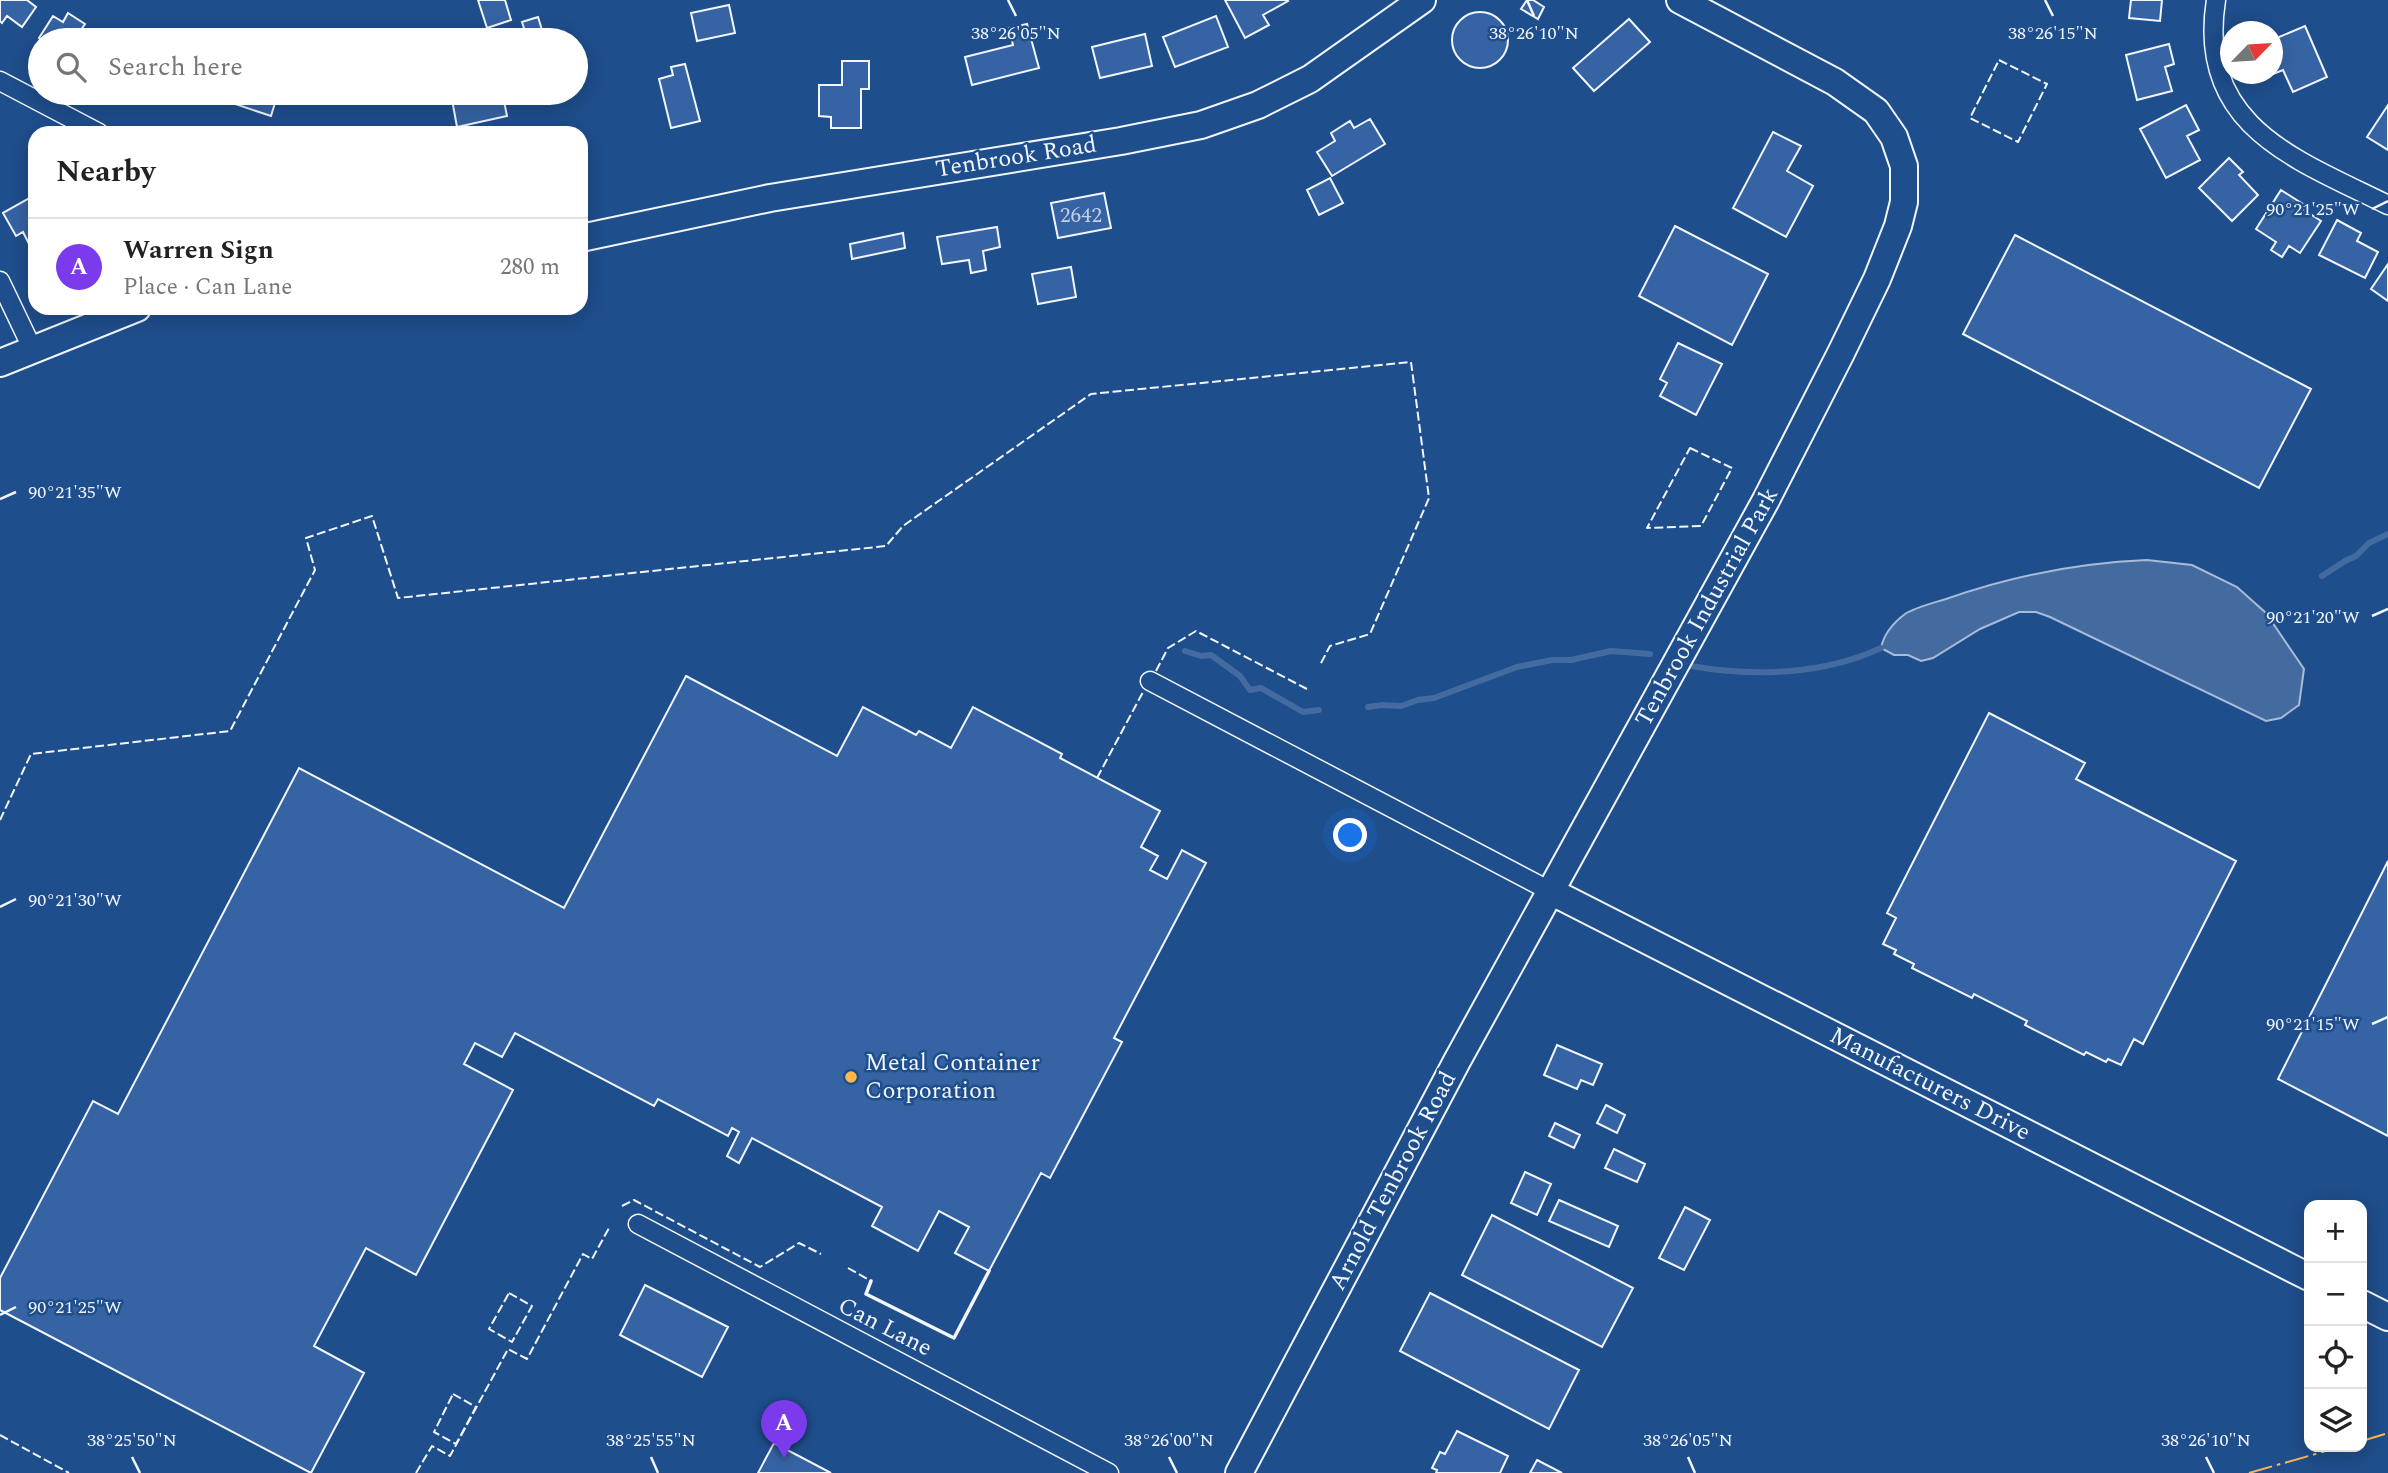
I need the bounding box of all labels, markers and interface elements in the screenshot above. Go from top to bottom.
text: 38°26'05"N [971,20,1061,47]
text: 38°26'10"N [1489,20,1579,47]
text: 38°26'15"N [2008,20,2098,47]
north arrow [2220,21,2283,84]
search box [28,28,588,105]
text: Search here [108,47,243,87]
icon: search [52,48,90,86]
street label: Tenbrook Road [933,126,1099,188]
text: Nearby [56,149,155,195]
text: 90°21'25"W [2266,196,2360,223]
house number: 2642 [1060,200,1102,232]
text: Warren Sign [123,230,274,270]
text: A [70,250,88,285]
text: 280 m [500,250,560,285]
text: Place · Can Lane [123,270,292,305]
text: 90°21'35"W [28,479,122,506]
street label: Tenbrook Industrial Park [1626,481,1788,733]
text: 90°21'20"W [2266,604,2360,631]
your location [1333,818,1367,852]
text: 90°21'30"W [28,887,122,914]
text: 90°21'15"W [2266,1011,2360,1038]
street label: Manufacturers Drive [1823,1018,2037,1150]
place label: Metal Container Corporation [865,1045,1040,1109]
street label: Arnold Tenbrook Road [1320,1065,1466,1297]
marker: Metal Container Corporation [843,1069,859,1085]
map controls [2304,1200,2367,1452]
button: + [2304,1200,2367,1263]
button: − [2304,1263,2367,1326]
street label: Can Lane [832,1288,938,1366]
text: 90°21'25"W [28,1294,122,1321]
button: locate [2304,1326,2367,1389]
button: layers [2304,1389,2367,1452]
pin: A [761,1400,807,1458]
text: 38°25'50"N [87,1427,177,1454]
text: 38°25'55"N [606,1427,696,1454]
text: 38°26'00"N [1124,1427,1214,1454]
text: 38°26'05"N [1643,1427,1733,1454]
text: 38°26'10"N [2161,1427,2251,1454]

